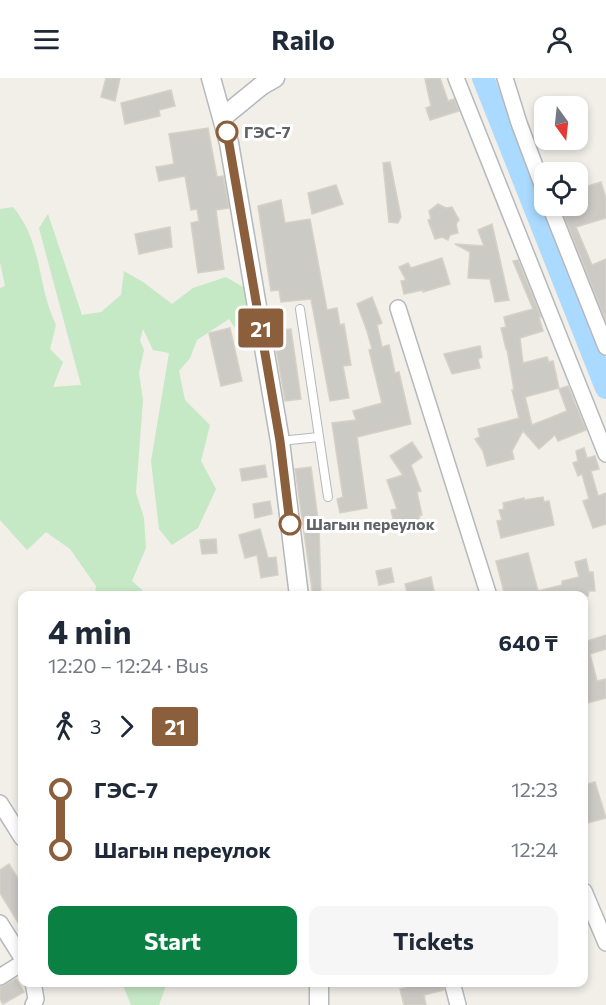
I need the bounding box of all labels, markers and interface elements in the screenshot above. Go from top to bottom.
icon: menu [30,23,63,56]
text: Railo [271,23,335,56]
icon: person [543,23,576,56]
north arrow [534,96,588,150]
map controls [534,96,588,216]
marker: ГЭС-7 [216,121,238,143]
place label: ГЭС-7 [244,122,291,141]
button: locate [534,162,588,216]
line badge: 21 [234,308,288,348]
text: 21 [250,316,272,341]
marker: Шагын переулок [279,513,301,535]
place label: Шагын переулок [306,514,435,533]
text: 4 min [48,610,132,651]
text: 640 ₸ [499,629,558,656]
text: 12:20 – 12:24 · Bus [48,653,209,677]
icon: walk [48,710,81,743]
icon: forward [110,710,143,743]
text: 3 [90,714,101,738]
text: 21 [164,714,186,739]
text: ГЭС-7 [94,776,158,803]
text: 12:23 [511,777,558,801]
text: Шагын переулок [94,836,271,863]
text: 12:24 [511,837,558,861]
button: Start [48,906,297,975]
button: Tickets [309,906,558,975]

